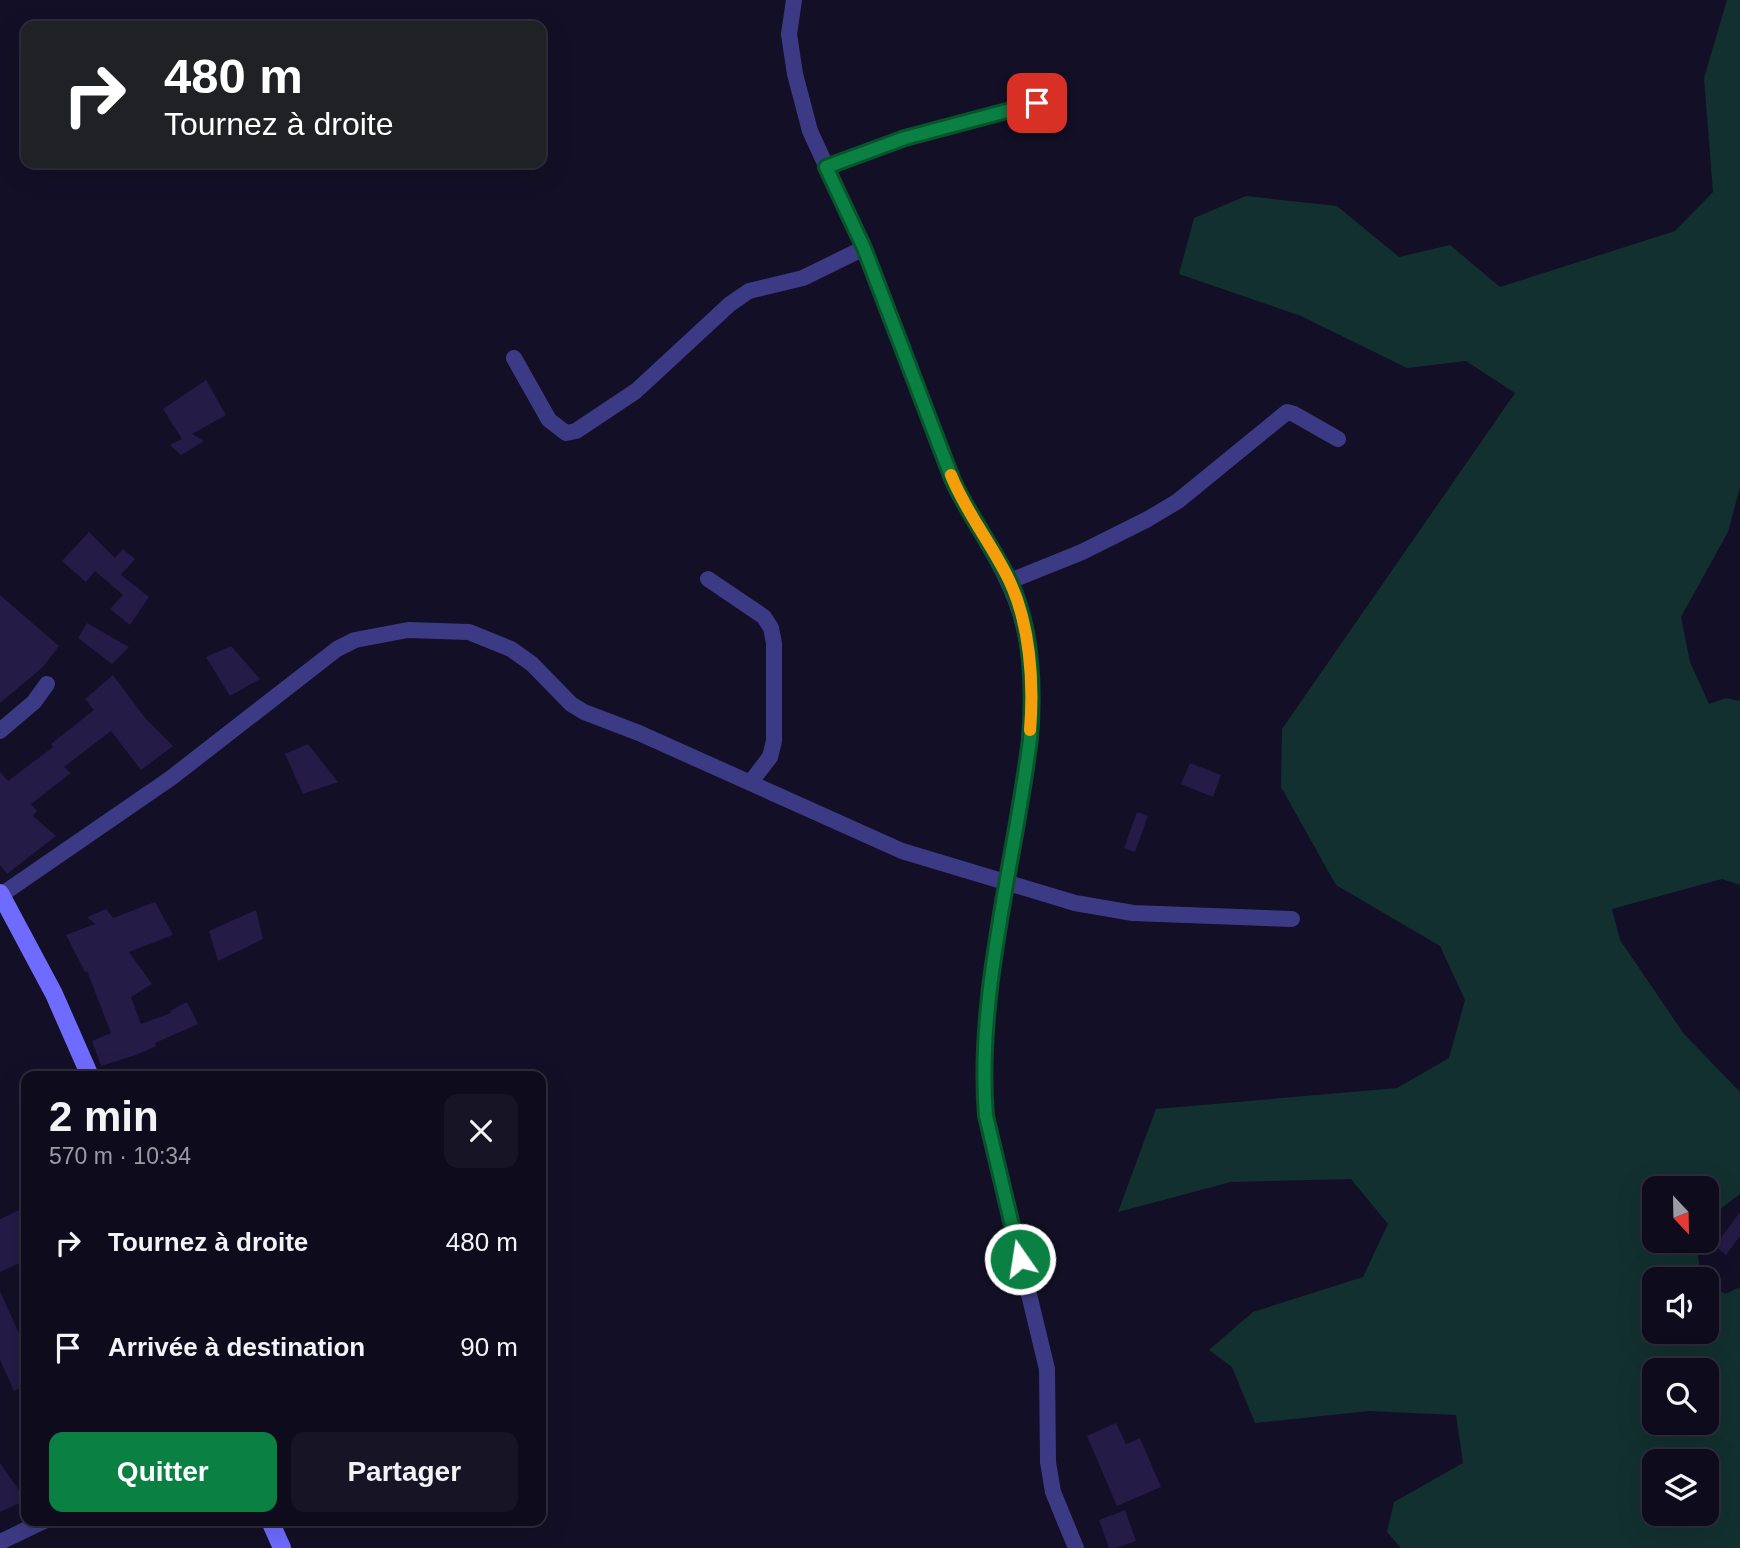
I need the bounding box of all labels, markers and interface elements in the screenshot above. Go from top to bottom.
icon: right [49,49,140,140]
text: 480 m [164,49,303,103]
pin [1007,73,1067,133]
icon: arrive [1018,84,1056,122]
text: Tournez à droite [164,106,393,142]
text: 2 min [49,1093,159,1140]
button: close [444,1094,518,1168]
text: 570 m · 10:34 [49,1143,191,1169]
north arrow [1642,1176,1718,1253]
map controls [1642,1176,1719,1526]
position arrow [983,1222,1057,1296]
icon: right [49,1224,87,1262]
text: Tournez à droite [108,1227,308,1257]
text: 480 m [446,1227,518,1257]
button: sound [1642,1267,1719,1344]
icon: arrive [49,1329,87,1367]
text: Arrivée à destination [108,1332,365,1362]
text: 90 m [460,1332,518,1362]
button: search [1642,1358,1719,1435]
button: Quitter [49,1432,277,1512]
button: Partager [291,1432,518,1512]
button: layers [1642,1449,1719,1526]

